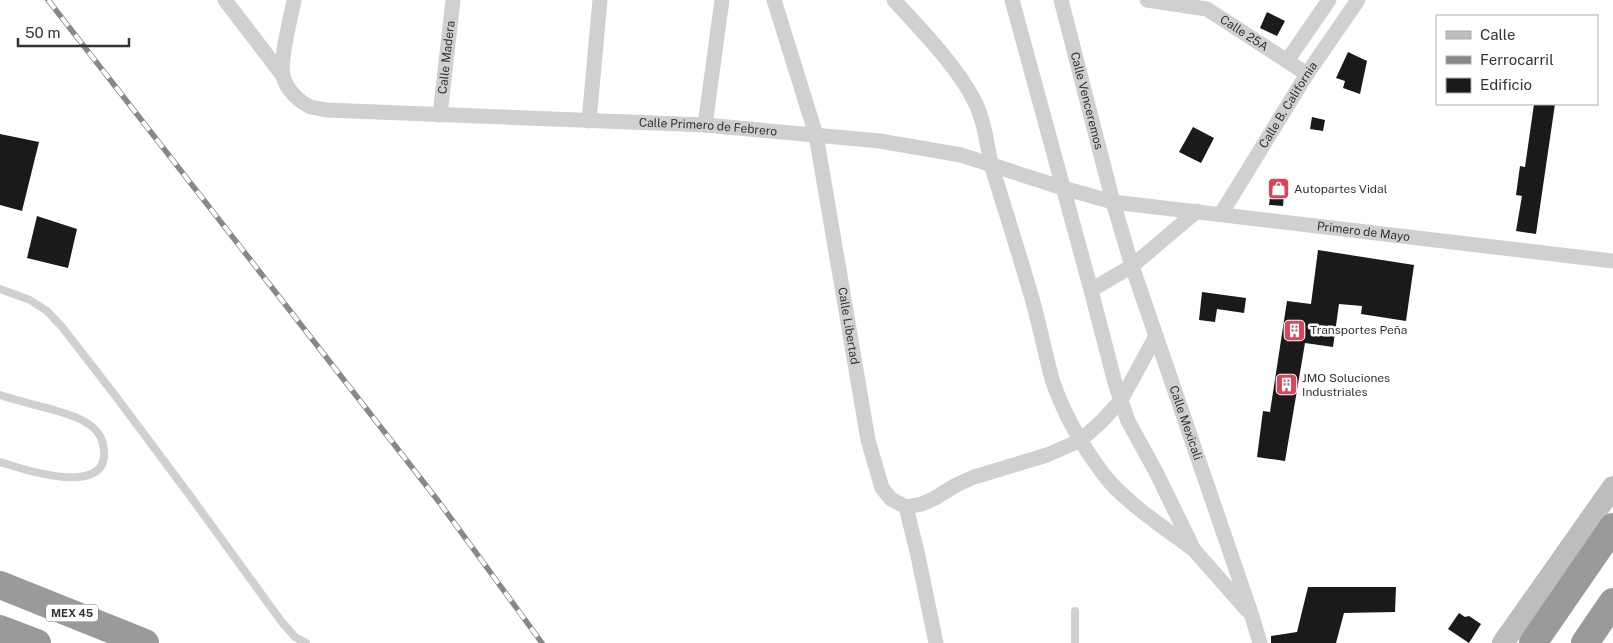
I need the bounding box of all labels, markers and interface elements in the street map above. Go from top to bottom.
street label: Calle 25A [1217,12,1271,54]
scale bar [18,15,129,47]
legend [1436,15,1598,105]
street label: Calle Madera [435,20,458,95]
text: 50 m [25,24,60,41]
text: Calle [1480,26,1516,43]
street label: Calle Venceremos [1068,50,1106,151]
text: Ferrocarril [1480,51,1554,68]
street label: Calle B. California [1256,59,1320,151]
text: Edificio [1480,76,1532,93]
street label: Calle Primero de Febrero [639,115,778,139]
shop icon: Autopartes Vidal [1266,177,1290,201]
place label: Autopartes Vidal [1294,182,1388,196]
street label: Primero de Mayo [1316,219,1411,244]
street label: Calle Libertad [835,286,862,366]
building icon: Transportes Peña [1282,318,1306,342]
place label: Transportes Peña [1310,323,1407,337]
place label: JMO Soluciones Industriales [1302,371,1390,399]
building icon: JMO Soluciones Industriales [1274,373,1298,397]
street label: Calle Mexicali [1167,384,1205,462]
road number: MEX 45 [46,604,98,622]

